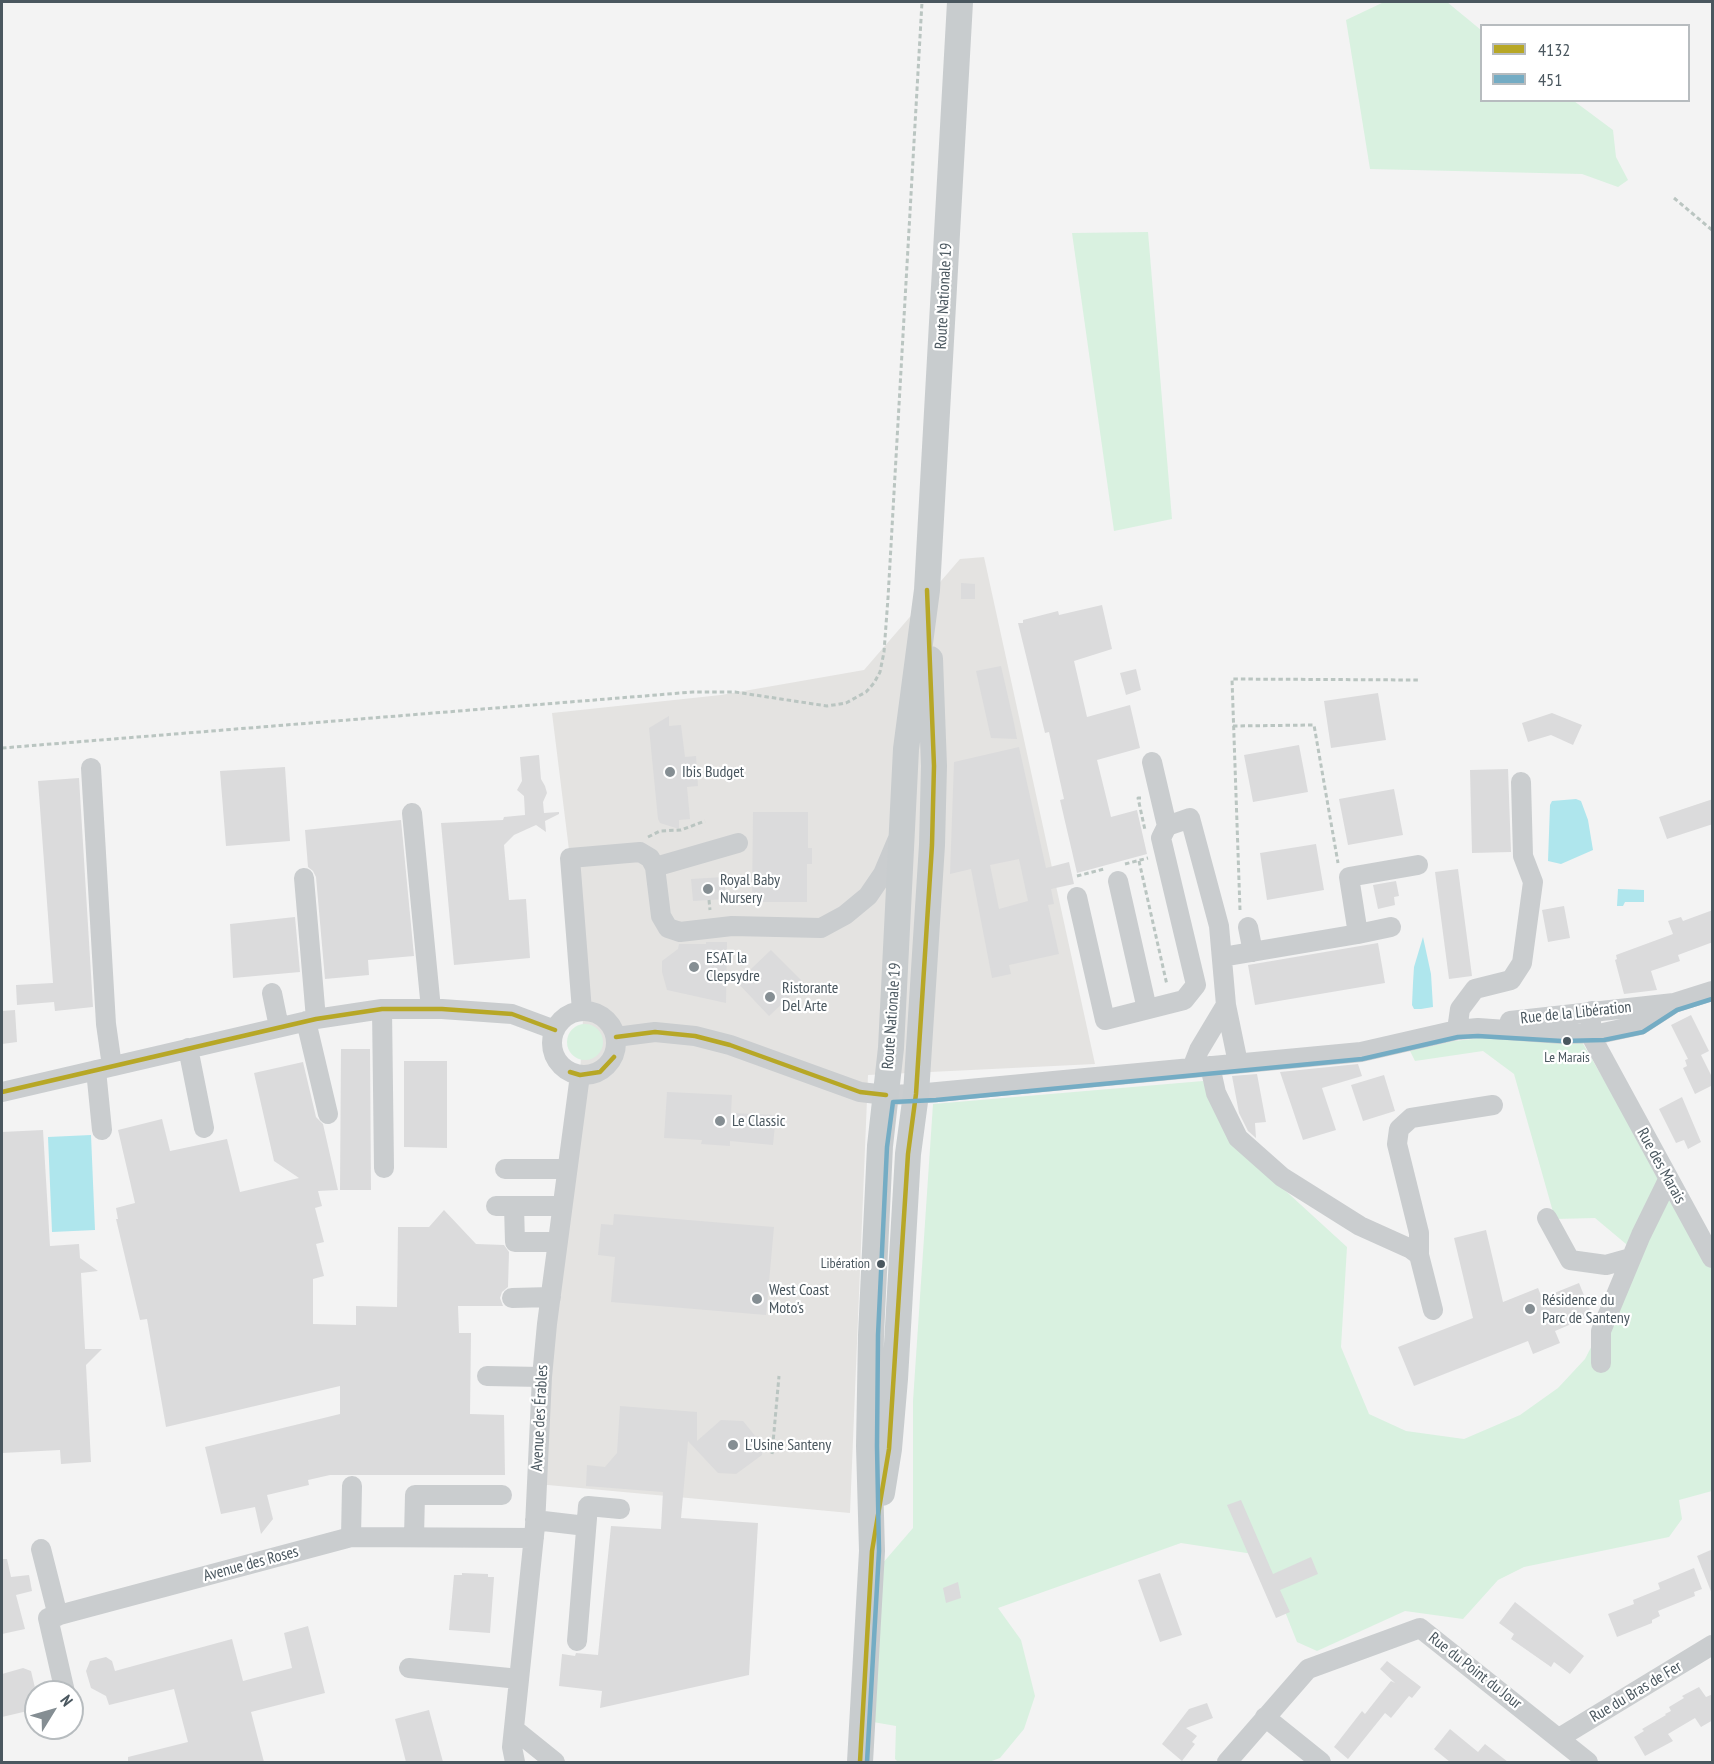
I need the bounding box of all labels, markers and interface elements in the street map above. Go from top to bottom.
legend [1480,24,1690,102]
text: 4132 [1538,38,1570,61]
text: 451 [1538,68,1562,91]
street label: Route Nationale 19 [932,242,956,350]
place label: Ibis Budget [682,762,744,782]
marker: Ibis Budget [663,765,677,779]
place label: Royal Baby Nursery [720,870,780,908]
marker: Royal Baby Nursery [701,882,715,896]
place label: ESAT la Clepsydre [706,948,760,986]
marker: ESAT la Clepsydre [687,960,701,974]
street label: Route Nationale 19 [879,962,905,1070]
place label: Ristorante Del Arte [782,978,838,1016]
marker: Ristorante Del Arte [763,990,777,1004]
street label: Rue de la Libération [1520,998,1632,1028]
marker: Le Marais [1561,1035,1573,1047]
place label: Le Marais [1544,1050,1590,1066]
place label: Le Classic [732,1111,785,1131]
marker: Le Classic [713,1114,727,1128]
street label: Rue des Marais [1632,1125,1690,1207]
place label: Libération [821,1256,870,1272]
marker: Libération [875,1258,887,1270]
place label: West Coast Moto's [769,1280,829,1318]
place label: Résidence du Parc de Santeny [1542,1290,1630,1328]
marker: West Coast Moto's [750,1292,764,1306]
marker: Résidence du Parc de Santeny [1523,1302,1537,1316]
street label: Avenue des Érables [528,1364,552,1472]
place label: L'Usine Santeny [745,1435,831,1455]
marker: L'Usine Santeny [726,1438,740,1452]
street label: Avenue des Roses [201,1542,301,1586]
street label: Rue du Point du Jour [1424,1629,1526,1713]
street label: Rue du Bras de Fer [1587,1657,1685,1727]
north arrow [24,1680,84,1740]
text: N [56,1691,77,1710]

